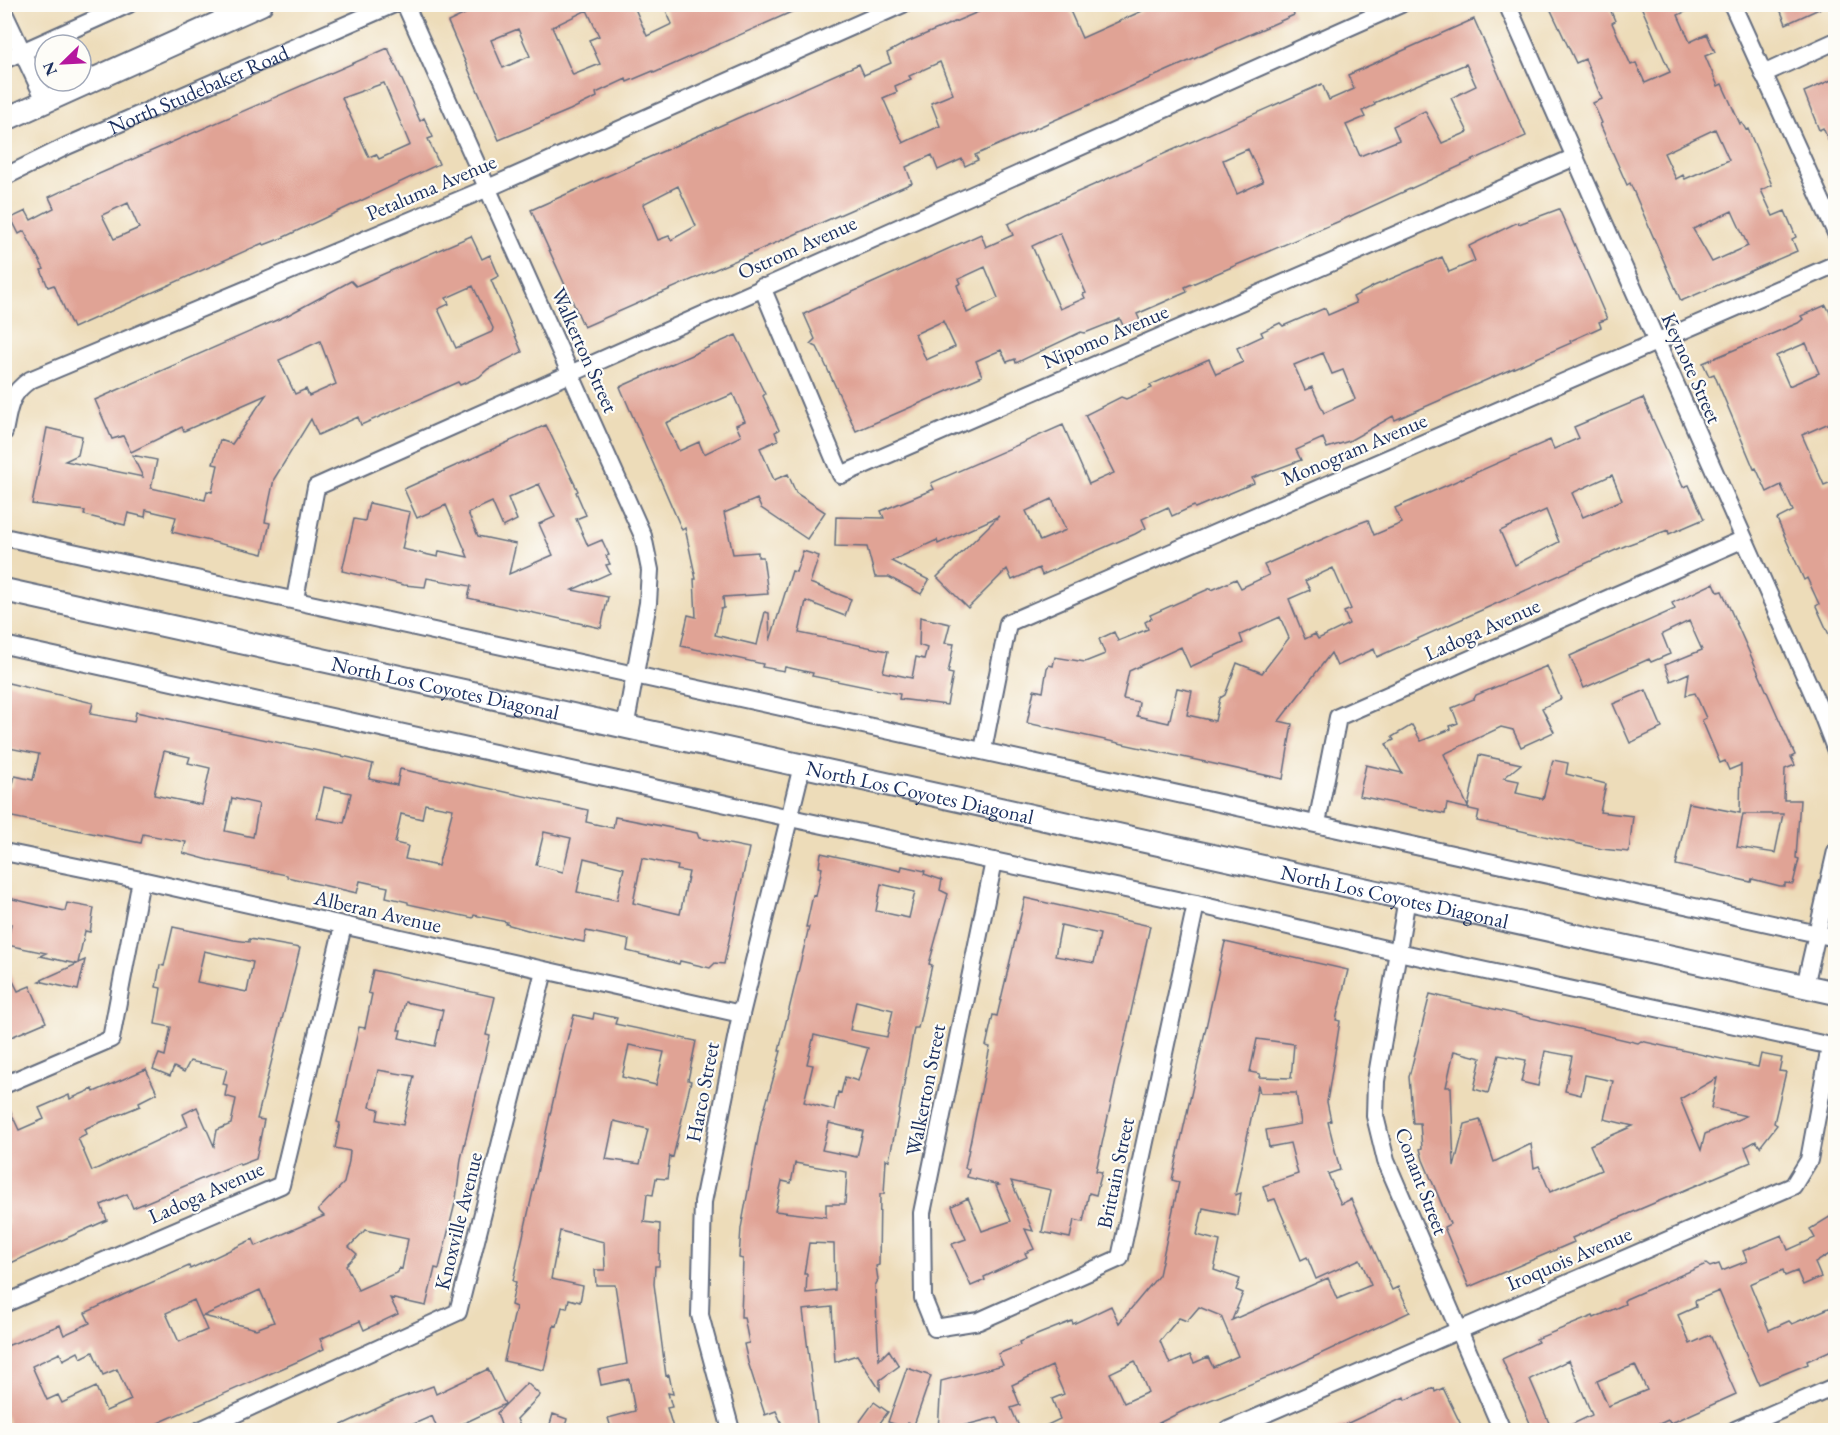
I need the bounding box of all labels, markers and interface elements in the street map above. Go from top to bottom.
north arrow [33,33,93,93]
street label: North Studebaker Road [104,38,293,140]
text: N [38,59,62,79]
street label: Petaluma Avenue [362,147,500,227]
street label: Ostrom Avenue [733,209,861,285]
street label: Walkerton Street [545,283,625,417]
street label: Nipomo Avenue [1038,297,1172,375]
street label: Keynote Street [1656,308,1729,428]
street label: Monogram Avenue [1277,406,1431,492]
street label: Ladoga Avenue [1420,592,1544,666]
street label: North Los Coyotes Diagonal [329,649,562,725]
street label: North Los Coyotes Diagonal [804,753,1037,830]
street label: North Los Coyotes Diagonal [1278,858,1511,934]
street label: Alberan Avenue [311,883,444,939]
street label: Walkerton Street [899,1021,951,1158]
street label: Harco Street [679,1039,725,1144]
street label: Brittain Street [1090,1115,1140,1231]
street label: Conant Street [1389,1124,1455,1239]
street label: Knoxville Avenue [428,1149,488,1293]
street label: Ladoga Avenue [144,1155,268,1229]
street label: Iroquois Avenue [1502,1220,1636,1296]

